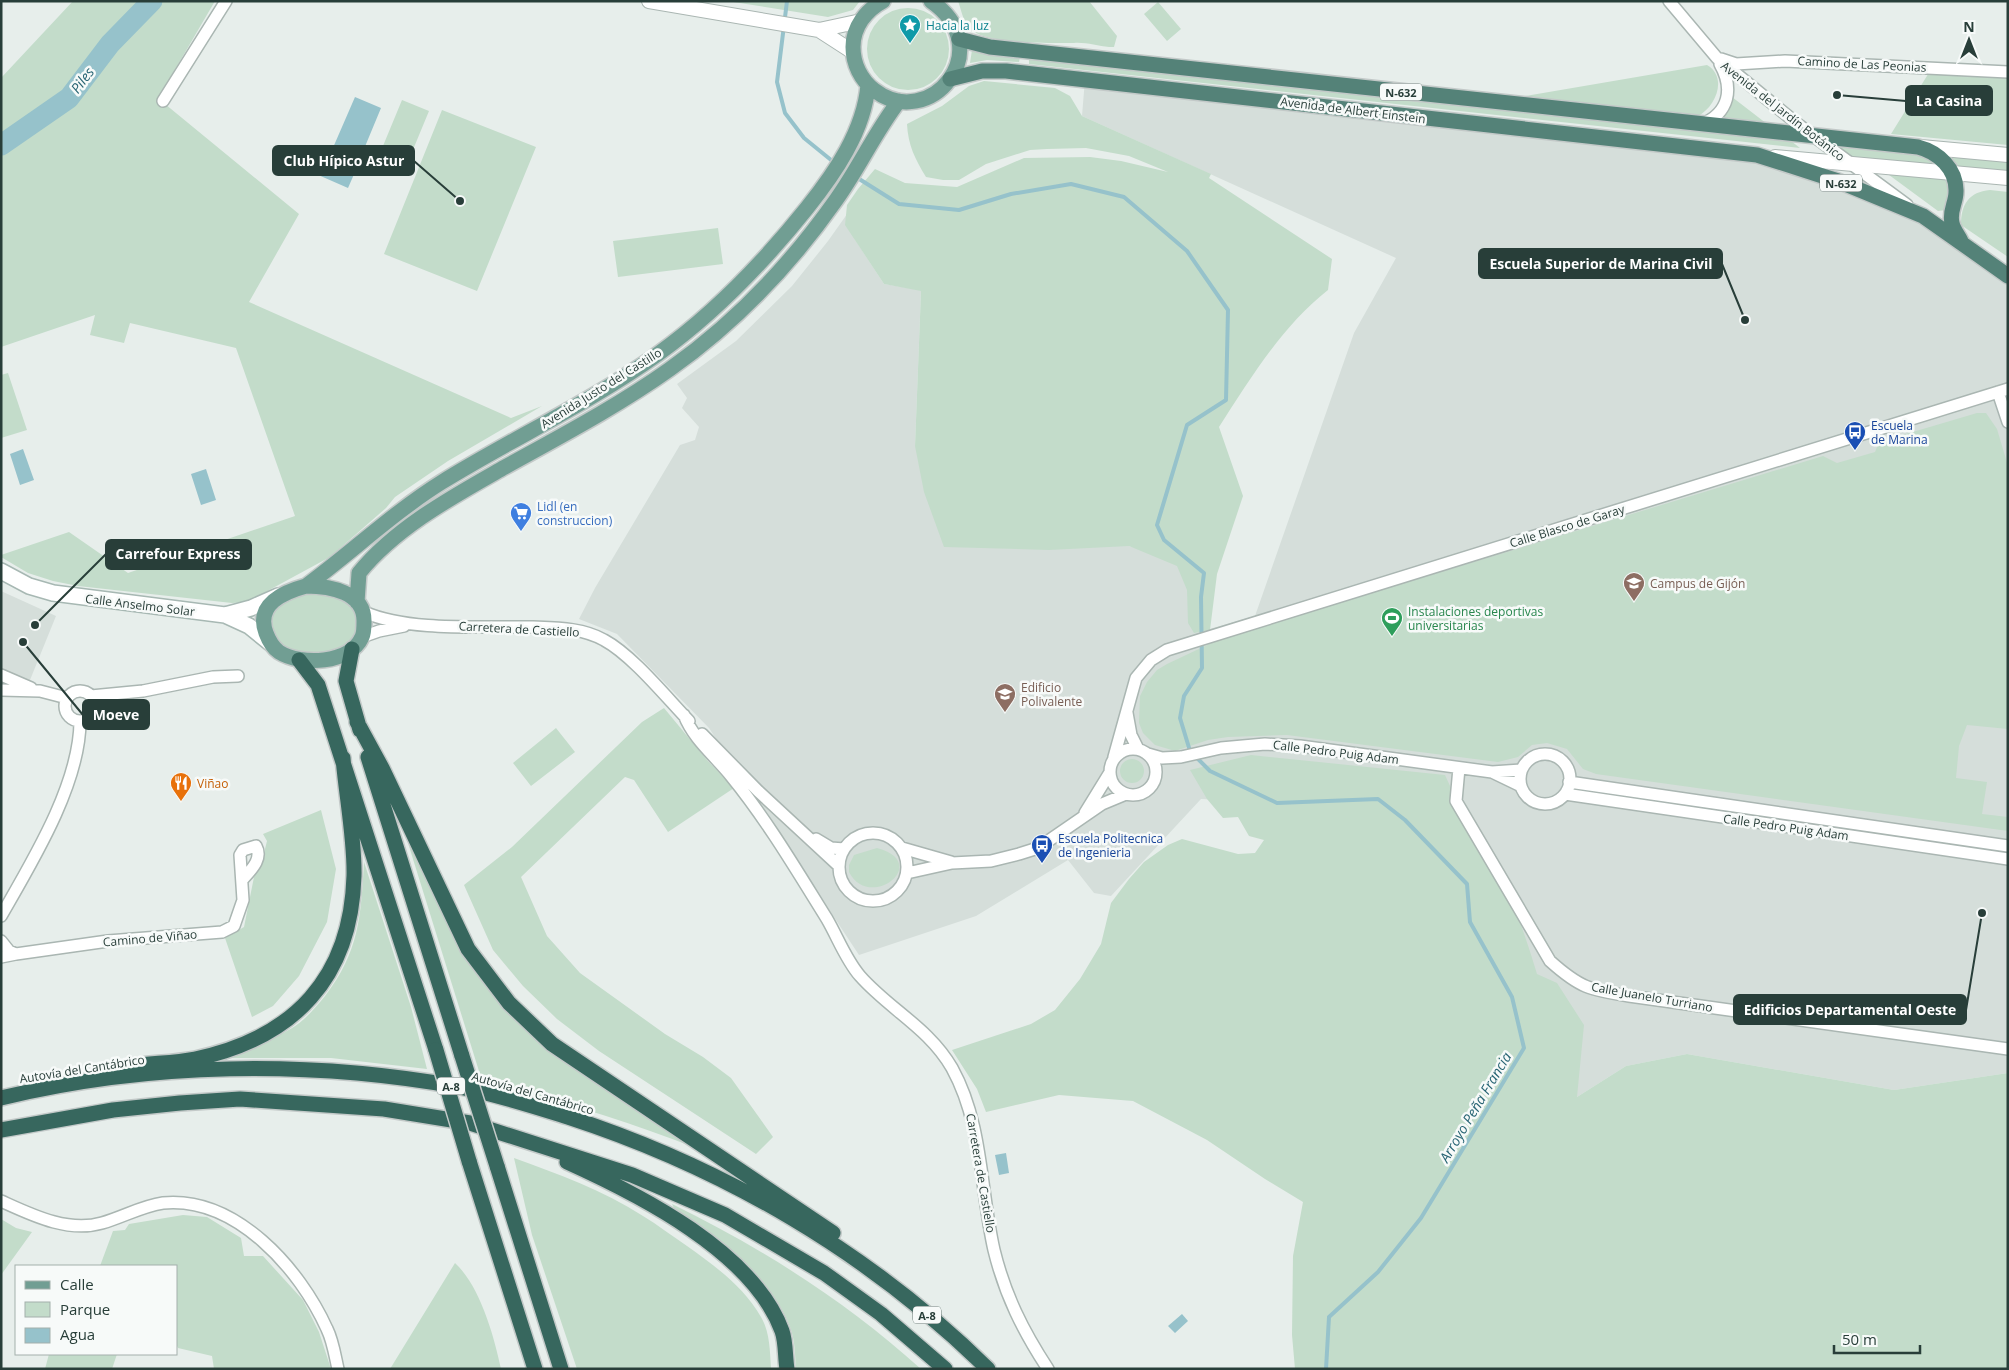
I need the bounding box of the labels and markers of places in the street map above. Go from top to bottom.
place icon: Hacia la luz [898,13,922,44]
place label: Hacia la luz [926,17,989,34]
callout: La Casina [1906,86,1992,115]
callout: Club Hípico Astur [273,146,414,175]
callout: Escuela Superior de Marina Civil [1479,249,1722,278]
place label: Escuela de Marina [1871,417,1928,448]
bus stop icon: Escuela de Marina [1843,420,1867,451]
place label: Lidl (en construccion) [537,498,613,529]
supermarket icon: Lidl (en construccion) [509,501,533,532]
callout: Carrefour Express [106,540,251,569]
school or university icon: Campus de Gijón [1622,571,1646,602]
place label: Campus de Gijón [1650,575,1745,592]
place label: Instalaciones deportivas universitarias [1408,603,1544,634]
sports icon: Instalaciones deportivas universitarias [1380,606,1404,637]
place label: Edificio Polivalente [1021,679,1083,710]
school or university icon: Edificio Polivalente [993,682,1017,713]
callout: Moeve [83,700,149,729]
restaurant icon: Viñao [169,771,193,802]
place label: Viñao [197,775,228,792]
place label: Escuela Politecnica de Ingenieria [1058,830,1163,861]
bus stop icon: Escuela Politecnica de Ingenieria [1030,833,1054,864]
callout: Edificios Departamental Oeste [1734,995,1966,1024]

